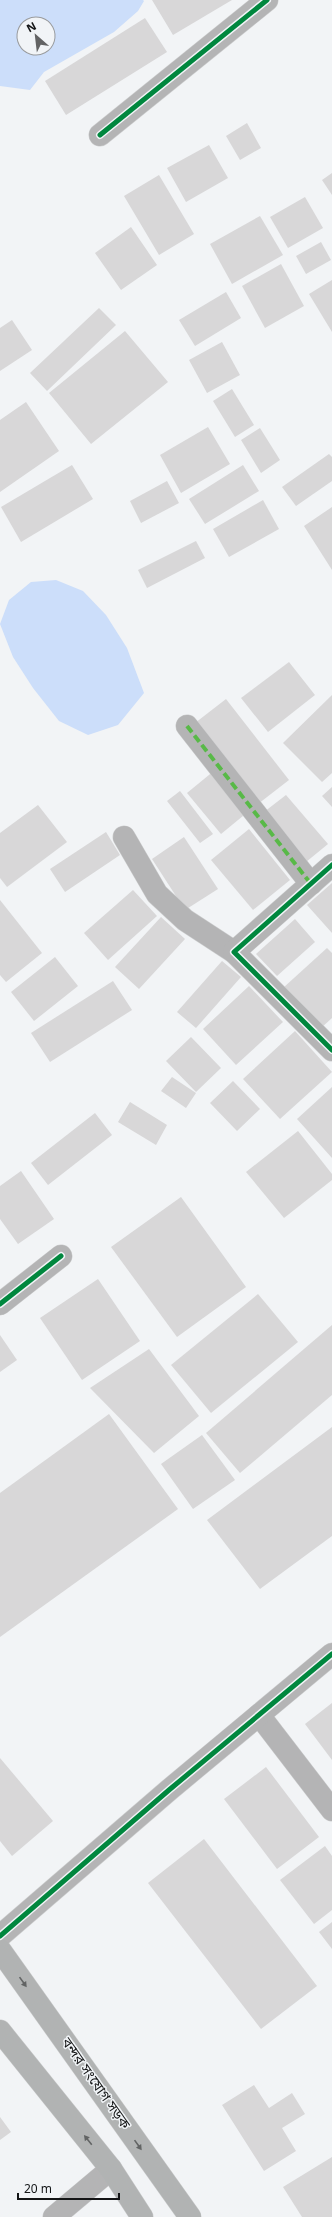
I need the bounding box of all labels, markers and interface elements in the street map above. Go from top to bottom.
north arrow [16,16,56,56]
text: N [25,20,39,36]
one-way arrow [19,1977,27,1987]
street label: বন্দর সংযোগ সড়ক [56,2034,134,2134]
one-way arrow [83,2134,92,2145]
one-way arrow [134,2140,142,2150]
scale bar [18,2175,119,2201]
text: 20 m [24,2182,52,2198]

